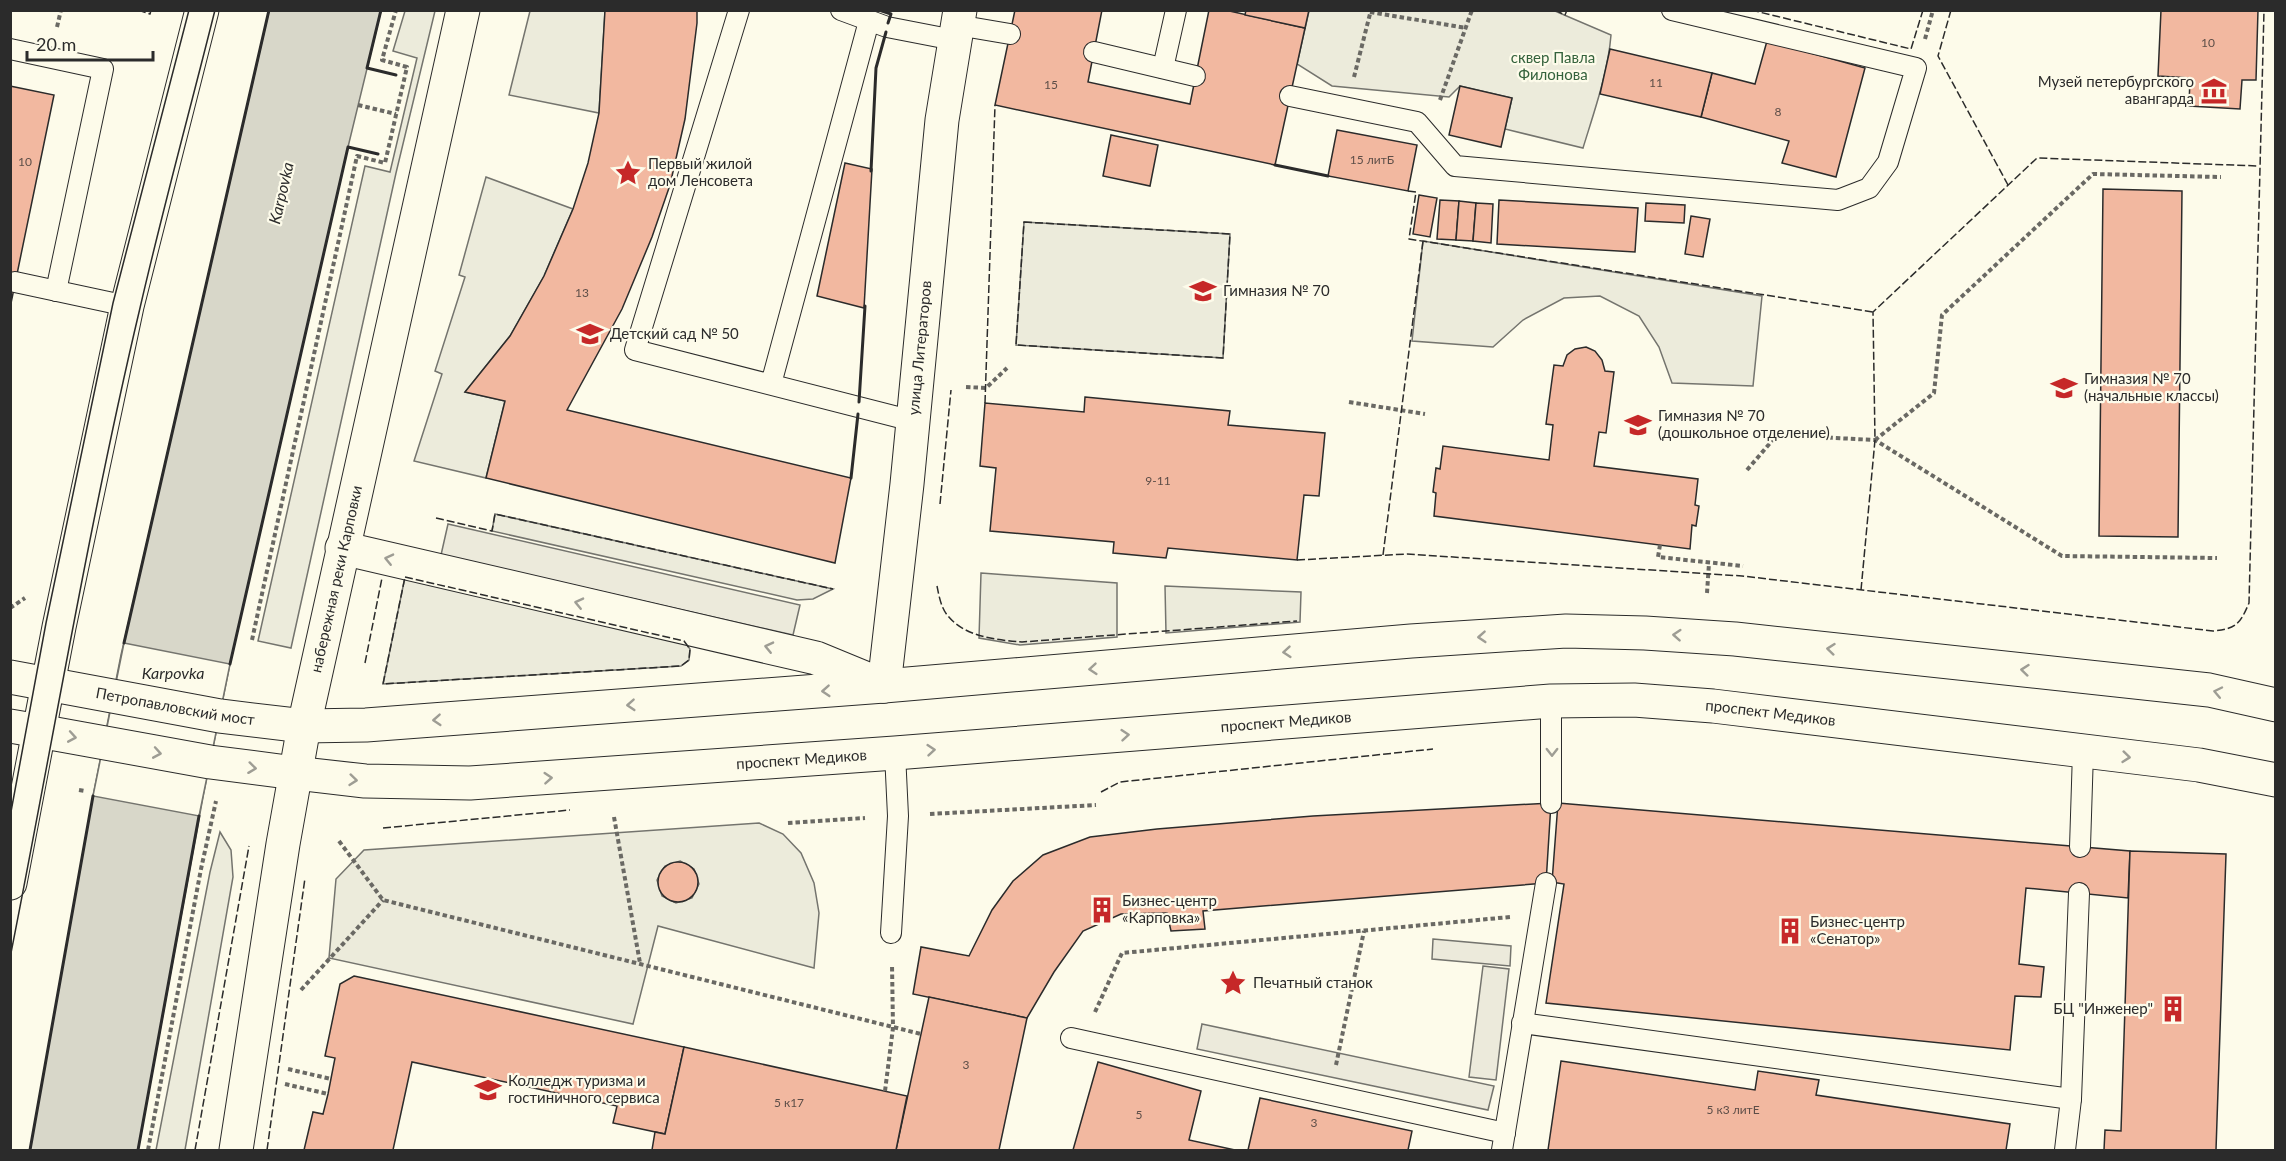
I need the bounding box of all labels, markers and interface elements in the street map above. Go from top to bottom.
scale bar [27,24,153,62]
text: 20 m [36,33,76,55]
house number: 10 [2201,35,2215,50]
park label: сквер Павла Филонова [1511,48,1595,83]
place label: Музей петербургского авангарда [2038,72,2194,107]
house number: 11 [1649,75,1663,90]
museum icon: Музей петербургского авангарда [2199,76,2229,106]
house number: 15 [1044,77,1058,92]
house number: 8 [1775,104,1782,119]
house number: 15 литБ [1350,152,1394,167]
house number: 10 [18,154,32,169]
place label: Первый жилой дом Ленсовета [648,154,753,189]
place icon: Первый жилой дом Ленсовета [613,158,643,188]
water label: Karpovka [264,160,297,226]
school or university icon: Гимназия № 70 [1188,276,1218,306]
street label: улица Литераторов [904,280,935,416]
place label: Гимназия № 70 [1223,281,1330,299]
house number: 13 [575,285,589,300]
school or university icon: Детский сад № 50 [575,319,605,349]
place label: Детский сад № 50 [610,324,739,342]
place label: Гимназия № 70 (начальные классы) [2084,369,2219,404]
school or university icon: Гимназия № 70 (начальные классы) [2049,373,2079,403]
place label: Гимназия № 70 (дошкольное отделение) [1658,406,1830,441]
school or university icon: Гимназия № 70 (дошкольное отделение) [1623,410,1653,440]
house number: 9-11 [1145,473,1171,488]
street label: набережная реки Карповки [306,484,365,674]
one-way arrow [385,554,395,567]
one-way arrow [575,598,585,611]
one-way arrow [1672,629,1681,642]
one-way arrow [1477,630,1486,643]
one-way arrow [765,642,775,655]
one-way arrow [1826,644,1835,656]
one-way arrow [1283,646,1292,659]
one-way arrow [1089,662,1098,675]
water label: Karpovka [142,663,204,682]
one-way arrow [2020,664,2029,677]
street label: Петропавловский мост [94,683,256,728]
one-way arrow [821,684,830,697]
one-way arrow [2214,686,2224,699]
street label: проспект Медиков [1705,695,1837,729]
one-way arrow [627,698,636,711]
street label: проспект Медиков [1220,707,1352,735]
one-way arrow [432,713,441,726]
one-way arrow [1120,728,1129,741]
one-way arrow [66,730,76,743]
one-way arrow [926,744,935,757]
street label: проспект Медиков [735,745,867,772]
one-way arrow [152,746,162,758]
one-way arrow [1546,747,1558,756]
one-way arrow [2121,750,2130,763]
one-way arrow [248,761,257,773]
one-way arrow [543,771,552,784]
one-way arrow [348,773,357,785]
place label: Бизнес-центр «Карповка» [1122,891,1217,926]
building icon: Бизнес-центр «Карповка» [1087,895,1117,925]
place label: Бизнес-центр «Сенатор» [1810,912,1905,947]
building icon: Бизнес-центр «Сенатор» [1775,916,1805,946]
place icon: Печатный станок [1218,968,1248,998]
place label: Печатный станок [1253,973,1373,991]
building icon: БЦ "Инженер" [2158,994,2188,1024]
place label: БЦ "Инженер" [2053,999,2153,1017]
house number: 3 [963,1057,970,1072]
place label: Колледж туризма и гостиничного сервиса [508,1071,660,1106]
school or university icon: Колледж туризма и гостиничного сервиса [473,1075,503,1105]
house number: 5 к17 [774,1095,804,1110]
house number: 5 к3 литЕ [1706,1102,1760,1117]
house number: 5 [1136,1107,1143,1122]
house number: 3 [1311,1115,1318,1130]

